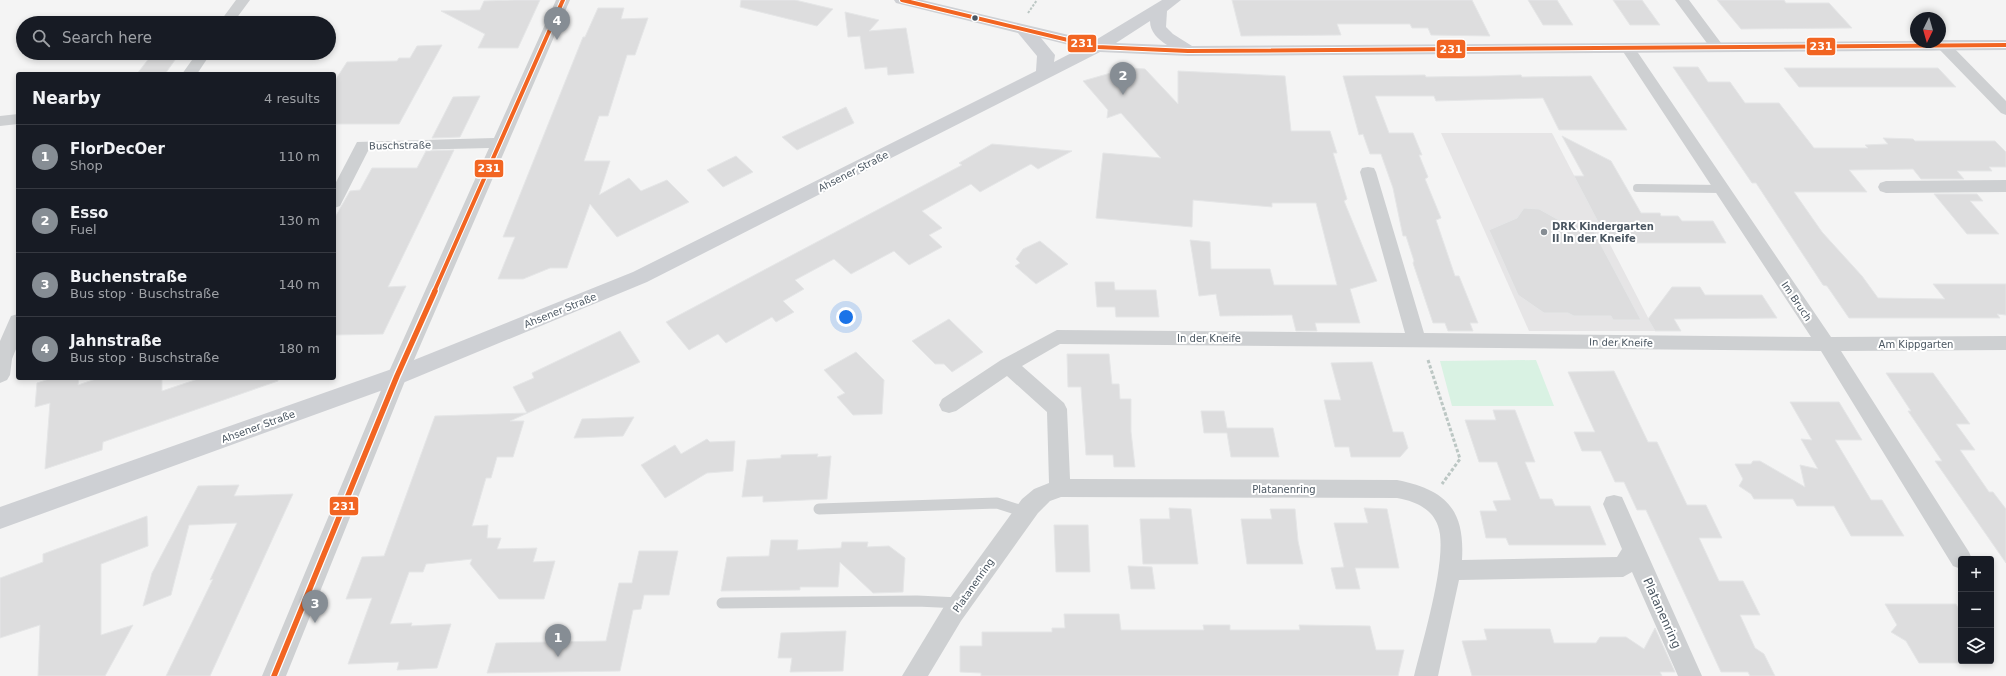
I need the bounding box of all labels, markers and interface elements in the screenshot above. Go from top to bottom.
pin: 4 [544,7,570,40]
north arrow [1910,12,1946,48]
unlabelled marker [970,13,980,23]
search box [16,16,336,60]
icon: search [30,27,52,49]
text: Search here [62,29,152,47]
line badge: 231 [1067,34,1097,53]
text: 231 [1071,37,1093,50]
line badge: 231 [1806,37,1836,56]
line badge: 231 [1436,39,1466,59]
text: 231 [1810,40,1832,53]
text: 231 [1440,43,1462,56]
pin: 2 [1110,62,1136,95]
text: Nearby [32,88,101,108]
text: 4 results [264,91,320,106]
street label: Buschstraße [369,139,431,152]
text: FlorDecOer [70,140,165,158]
text: 1 [40,149,50,164]
text: 110 m [278,149,320,164]
street label: Ahsener Straße [816,149,890,194]
text: Shop [70,158,103,173]
line badge: 231 [474,159,504,178]
text: 231 [478,162,500,175]
text: Esso [70,204,108,222]
text: 2 [40,213,50,228]
text: 130 m [278,213,320,228]
place label: DRK Kindergarten II In der Kneife [1552,221,1654,244]
text: Fuel [70,222,97,237]
marker: DRK Kindergarten II In der Kneife [1539,227,1549,237]
text: Buchenstraße [70,268,187,286]
text: 3 [40,277,50,292]
text: 140 m [278,277,320,292]
street label: Im Bruch [1779,280,1814,323]
text: Bus stop · Buschstraße [70,286,219,301]
street label: Ahsener Straße [522,291,598,330]
your location [836,307,856,327]
text: Jahnstraße [70,332,162,350]
street label: In der Kneife [1177,333,1241,344]
street label: In der Kneife [1589,336,1653,349]
street label: Am Kippgarten [1879,339,1953,350]
text: 4 [40,341,50,356]
text: 180 m [278,341,320,356]
text: Bus stop · Buschstraße [70,350,219,365]
street label: Ahsener Straße [220,408,296,445]
street label: Platanenring [1252,484,1316,495]
line badge: 231 [329,496,359,516]
text: 231 [333,500,355,513]
street label: Platanenring [951,556,996,614]
map controls [1958,556,1994,664]
button: + [1958,556,1994,592]
street label: Platanenring [1640,575,1684,651]
pin: 3 [302,590,328,623]
button: − [1958,592,1994,628]
pin: 1 [545,624,571,657]
button: layers [1958,628,1994,664]

